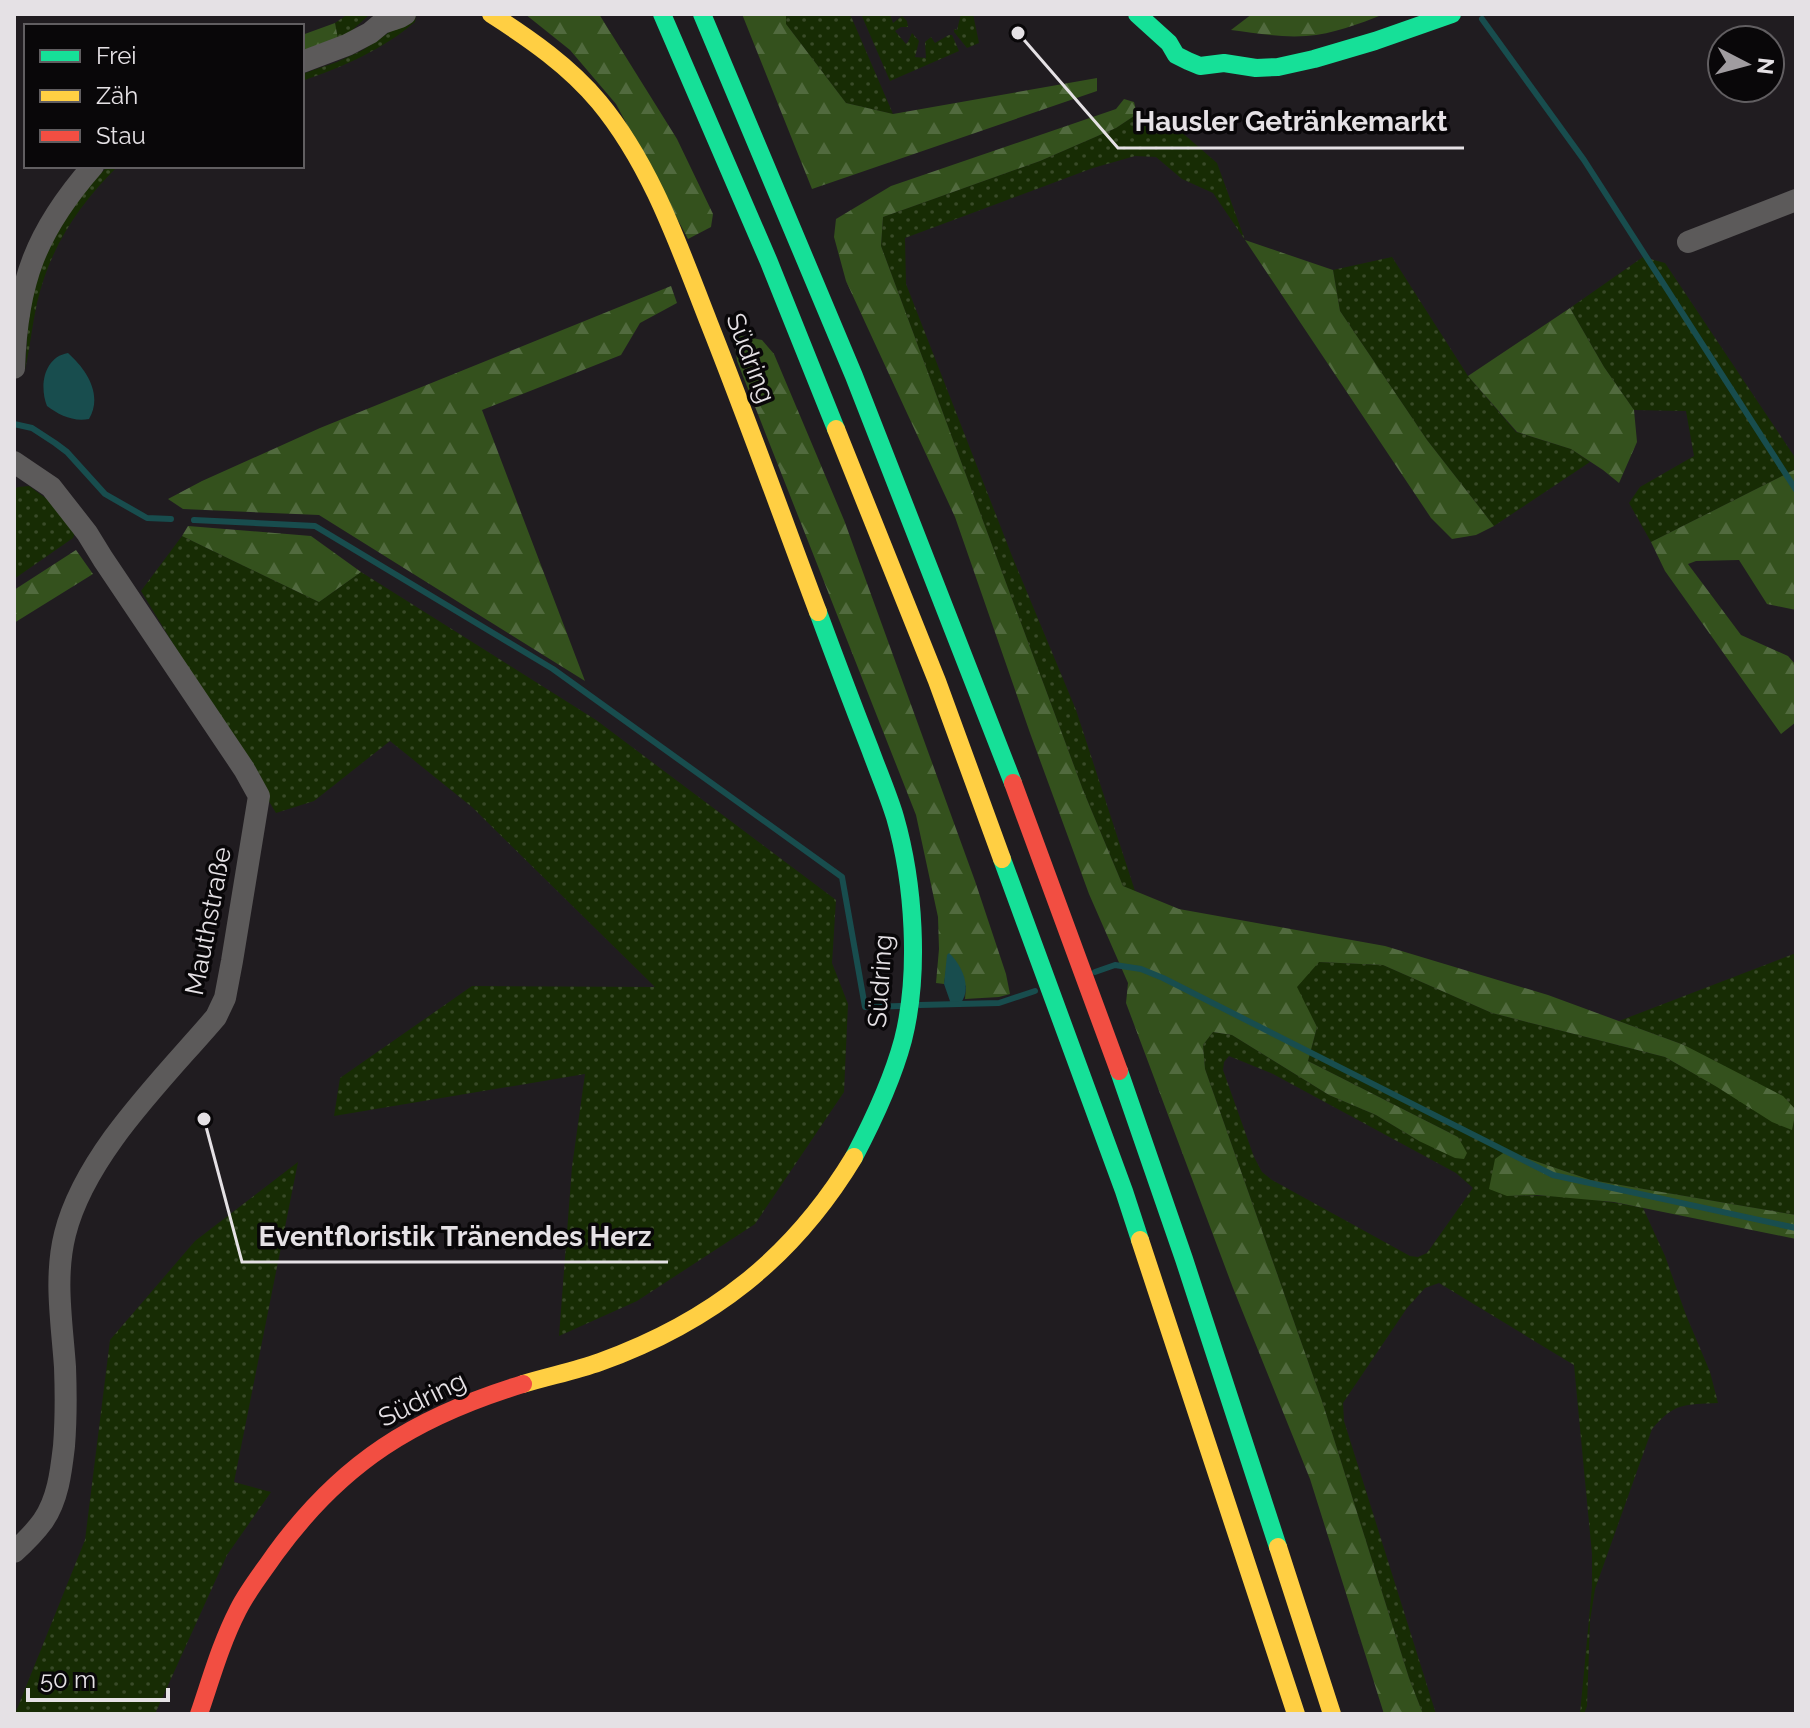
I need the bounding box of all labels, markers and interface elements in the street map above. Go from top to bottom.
legend [24,24,304,168]
north arrow [1706,24,1786,104]
text: Frei [96,41,137,70]
text: N [1752,56,1780,76]
text: Zäh [96,81,138,110]
callout: Hausler Getränkemarkt [1118,96,1464,148]
text: Hausler Getränkemarkt [1135,105,1448,138]
text: Stau [96,121,146,150]
street label: Südring [720,309,782,407]
street label: Mauthstraße [179,844,237,998]
street label: Südring [862,933,898,1029]
callout: Eventfloristik Tränendes Herz [242,1210,668,1262]
text: Eventfloristik Tränendes Herz [258,1220,652,1253]
street label: Südring [373,1365,471,1433]
scale bar [28,1652,168,1702]
text: 50 m [40,1665,96,1694]

